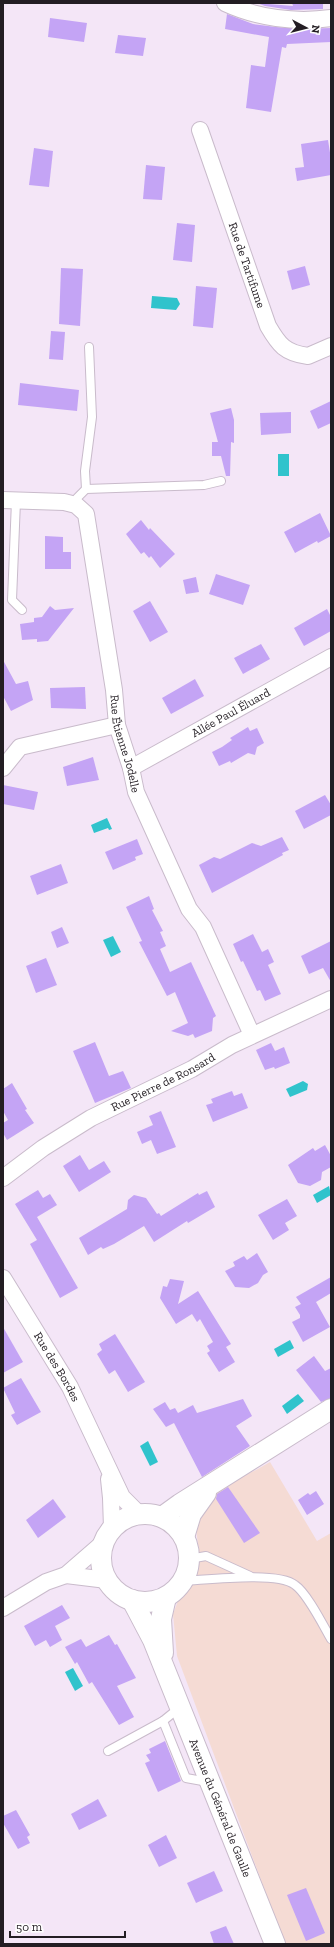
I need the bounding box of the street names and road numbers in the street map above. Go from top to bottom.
street label: Rue de Tartifume [226,220,268,310]
street label: Allée Paul Éluard [189,685,273,740]
street label: Rue Étienne Jodelle [107,694,143,794]
street label: Rue Pierre de Ronsard [109,1050,218,1114]
street label: Rue des Bordes [31,1329,83,1404]
street label: Avenue du Général de Gaulle [186,1737,255,1879]

